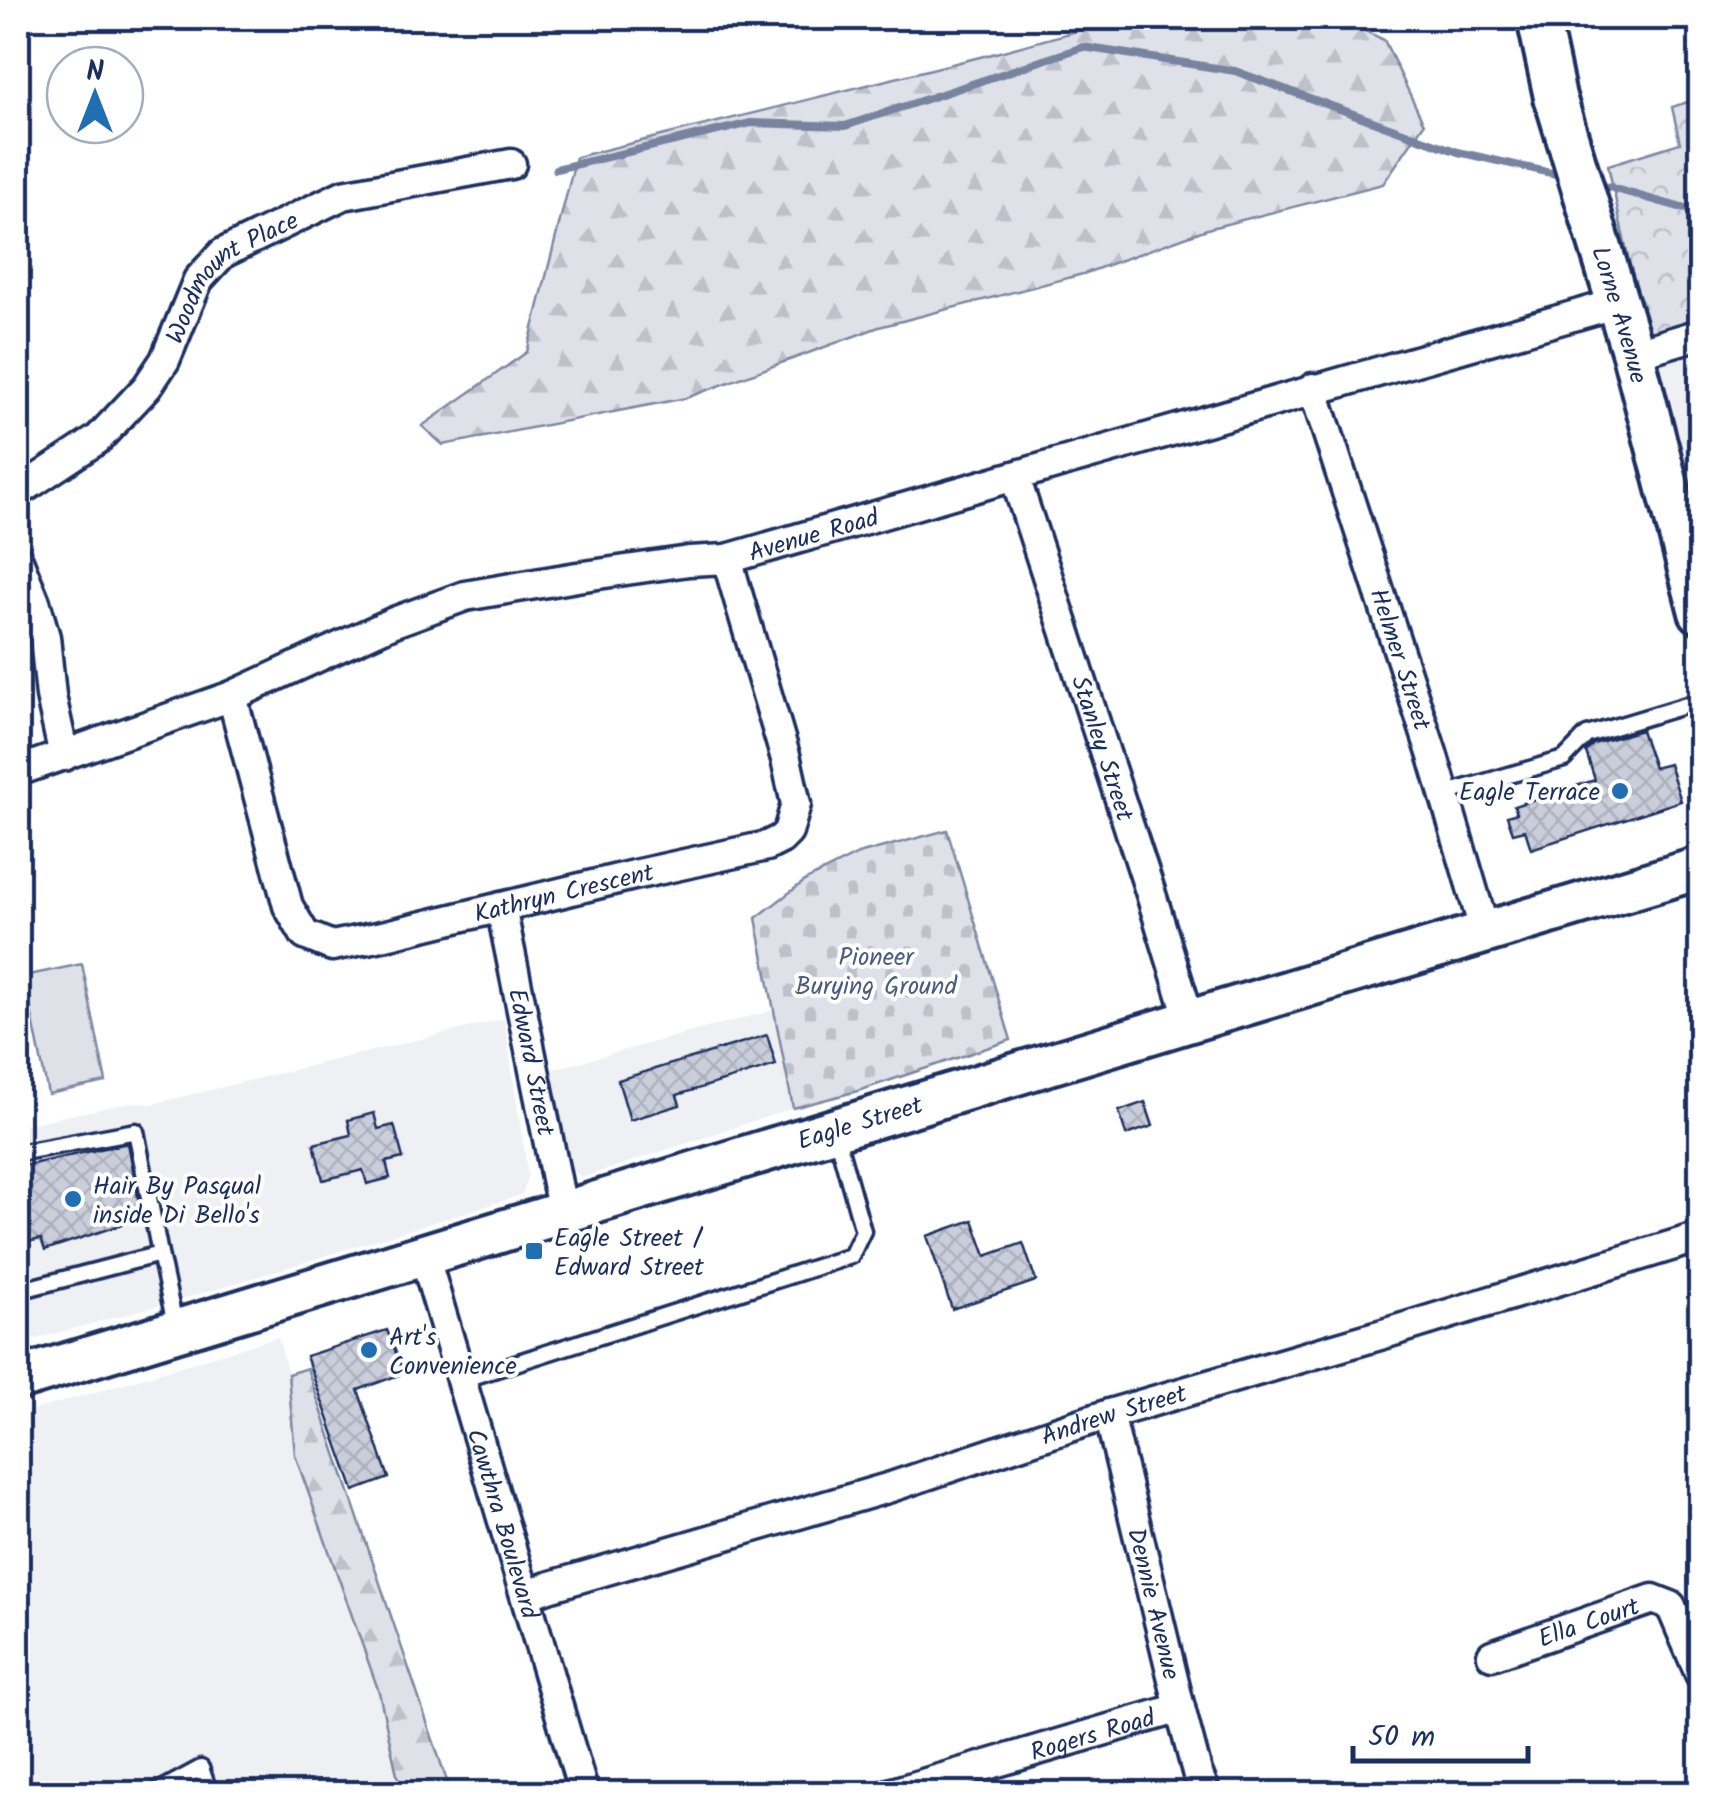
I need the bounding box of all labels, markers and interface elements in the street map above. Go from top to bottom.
north arrow [45,45,145,145]
text: N [86,50,104,95]
street label: Woodmount Place [156,201,306,350]
street label: Lorne Avenue [1579,241,1658,388]
street label: Avenue Road [744,498,885,574]
street label: Helmer Street [1358,583,1441,736]
street label: Stanley Street [1059,671,1144,827]
place label: Eagle Terrace [1459,773,1600,813]
marker: Eagle Terrace [1609,780,1631,802]
street label: Kathryn Crescent [470,853,658,935]
park label: Pioneer Burying Ground [795,938,958,1007]
street label: Edward Street [496,985,565,1140]
street label: Eagle Street [793,1086,928,1162]
place label: Hair By Pasqual inside Di Bello's [93,1167,261,1236]
marker: Hair By Pasqual inside Di Bello's [62,1188,84,1210]
place label: Eagle Street / Edward Street [554,1219,704,1288]
marker: Eagle Street / Edward Street [523,1240,545,1262]
place label: Art's Convenience [389,1318,517,1387]
marker: Art's Convenience [358,1339,380,1361]
street label: Andrew Street [1036,1374,1192,1457]
street label: Cawthra Boulevard [455,1424,549,1625]
street label: Dennie Avenue [1115,1524,1190,1684]
street label: Ella Court [1533,1587,1645,1660]
street label: Rogers Road [1026,1698,1161,1773]
scale bar [1353,1701,1528,1763]
text: 50 m [1368,1714,1435,1762]

